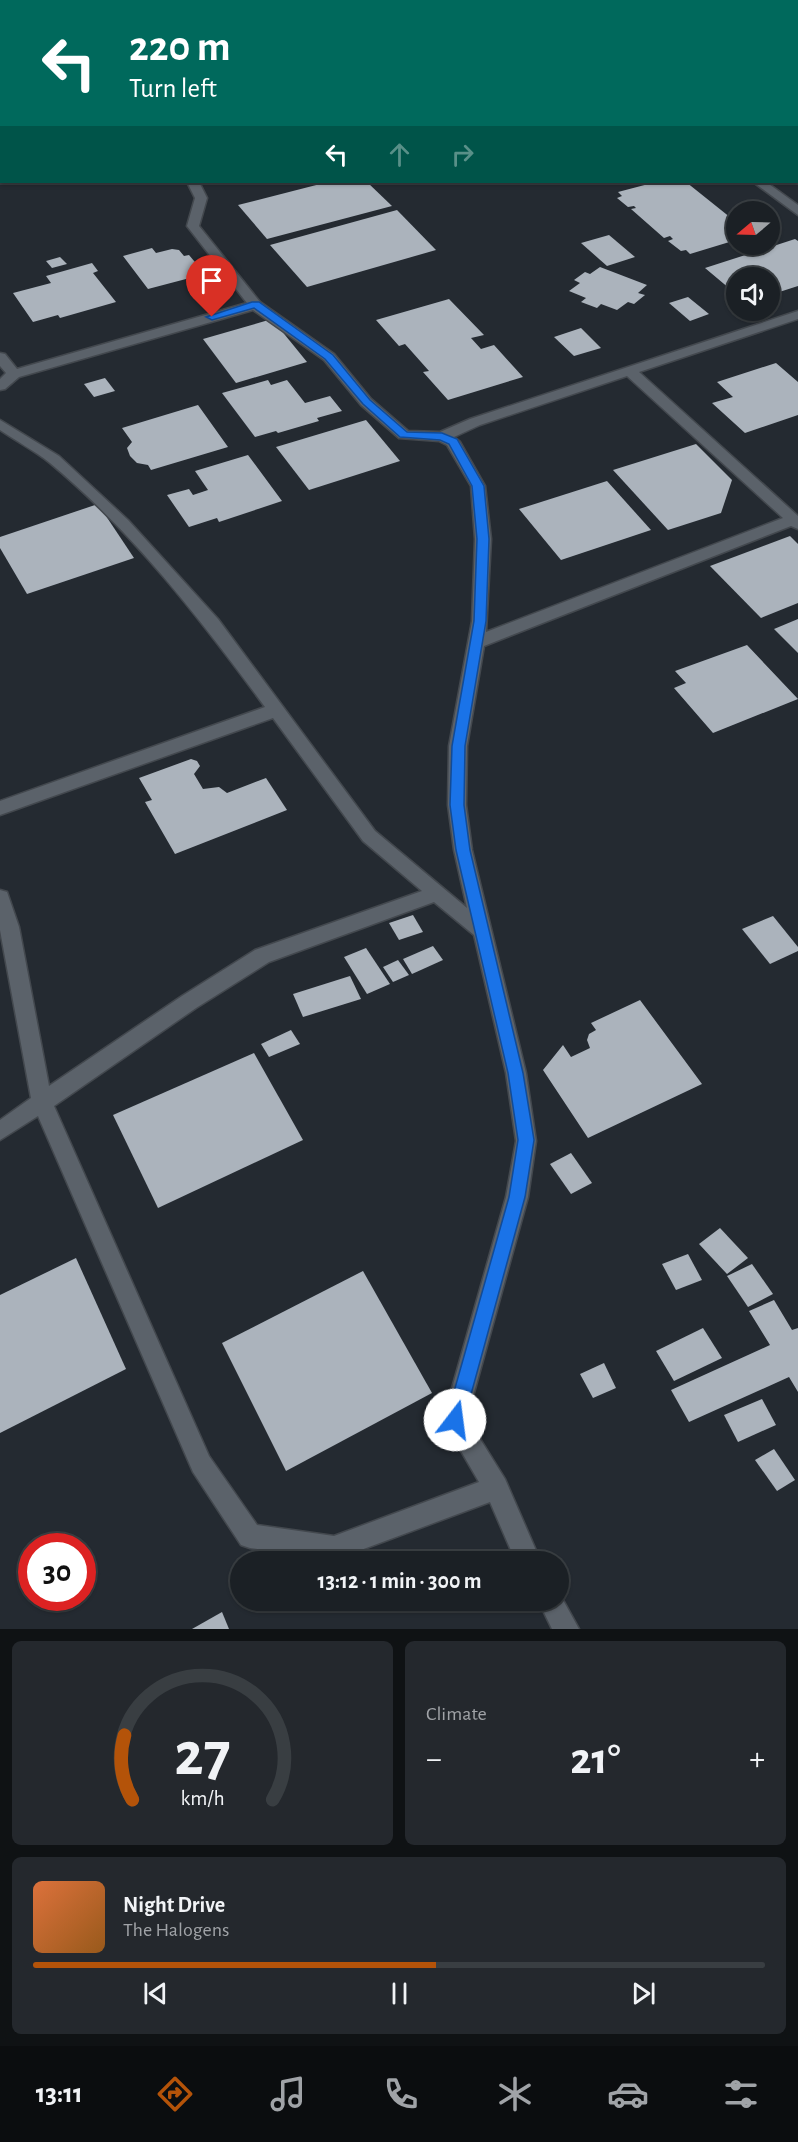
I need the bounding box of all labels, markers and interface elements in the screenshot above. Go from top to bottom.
icon: left [30,24,108,102]
text: 220 m [129,26,231,68]
text: Turn left [129,75,217,102]
icon: left [320,138,353,171]
icon: ahead [383,138,416,171]
icon: right [446,138,479,171]
north arrow [726,201,780,255]
map controls [726,201,780,321]
pin [186,255,237,317]
icon: arrive [195,264,228,297]
button: sound [726,267,780,321]
position arrow [423,1388,487,1452]
speed limit sign: 30 [18,1533,96,1611]
text: 13:12 · 1 min · 300 m [318,1570,481,1592]
text: Climate [426,1704,487,1724]
text: 27 [174,1724,231,1786]
text: 21° [570,1737,621,1782]
text: − [426,1743,442,1776]
text: + [749,1743,765,1776]
text: km/h [180,1788,225,1809]
text: Night Drive [123,1894,225,1916]
text: The Halogens [123,1920,229,1940]
icon: previous [139,1977,172,2010]
icon: pause [383,1977,416,2010]
icon: next [627,1977,660,2010]
icon: directions [154,2073,196,2115]
icon: music [267,2073,309,2115]
icon: phone [380,2073,422,2115]
icon: climate [494,2073,536,2115]
icon: car [607,2073,649,2115]
icon: filters [720,2073,762,2115]
text: 13:11 [36,2080,83,2107]

